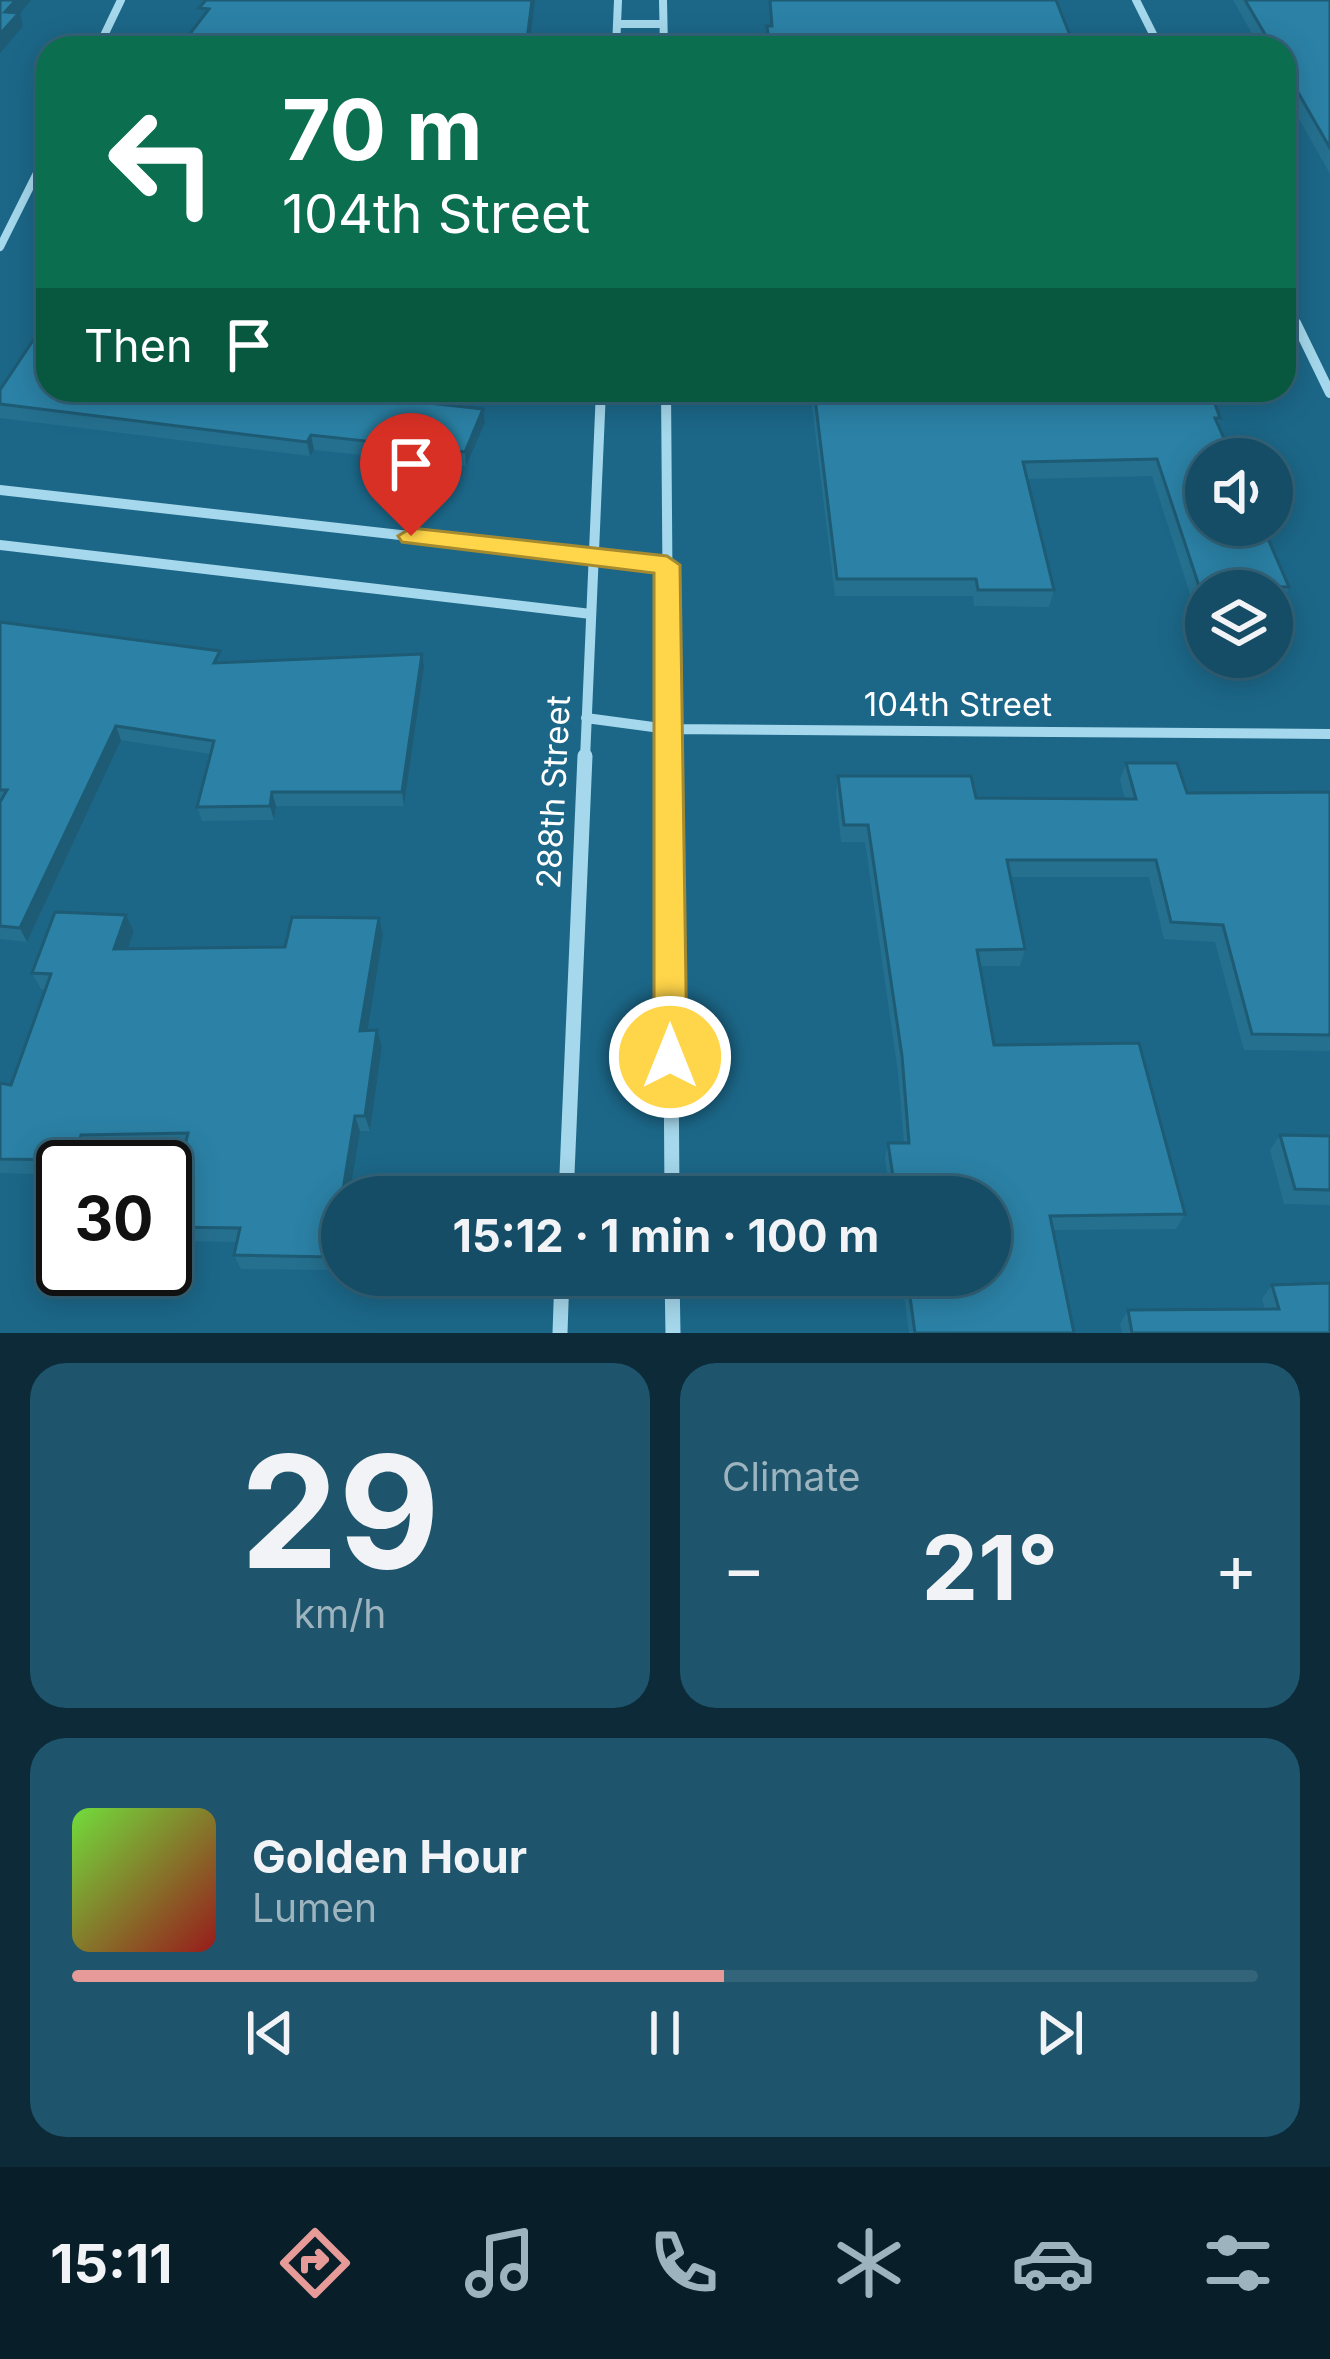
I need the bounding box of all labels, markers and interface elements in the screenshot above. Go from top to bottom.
text: 70 m [282,79,483,180]
icon: left [84,84,240,240]
text: 104th Street [282,181,590,246]
icon: arrive [216,312,282,378]
text: Then [84,318,192,373]
pin [360,413,462,536]
icon: arrive [378,431,444,497]
map controls [1185,438,1293,678]
button: sound [1185,438,1293,546]
button: layers [1185,570,1293,678]
street label: 104th Street [864,684,1052,724]
street label: 288th Street [528,694,578,890]
position arrow [607,994,733,1120]
speed limit sign: 30 [36,1140,192,1296]
text: 15:12 · 1 min · 100 m [453,1208,879,1263]
text: 29 [240,1417,440,1606]
text: Climate [722,1453,861,1500]
text: 21° [922,1513,1058,1622]
text: − [722,1528,766,1608]
text: + [1214,1528,1258,1608]
text: km/h [294,1590,386,1637]
text: Golden Hour [252,1829,527,1884]
text: Lumen [252,1884,377,1931]
icon: previous [237,2000,303,2066]
icon: pause [632,2000,698,2066]
icon: next [1027,2000,1093,2066]
icon: directions [273,2221,357,2305]
icon: music [458,2221,542,2305]
icon: phone [642,2221,726,2305]
icon: climate [827,2221,911,2305]
icon: car [1011,2221,1095,2305]
icon: filters [1196,2221,1280,2305]
text: 15:11 [50,2231,173,2296]

